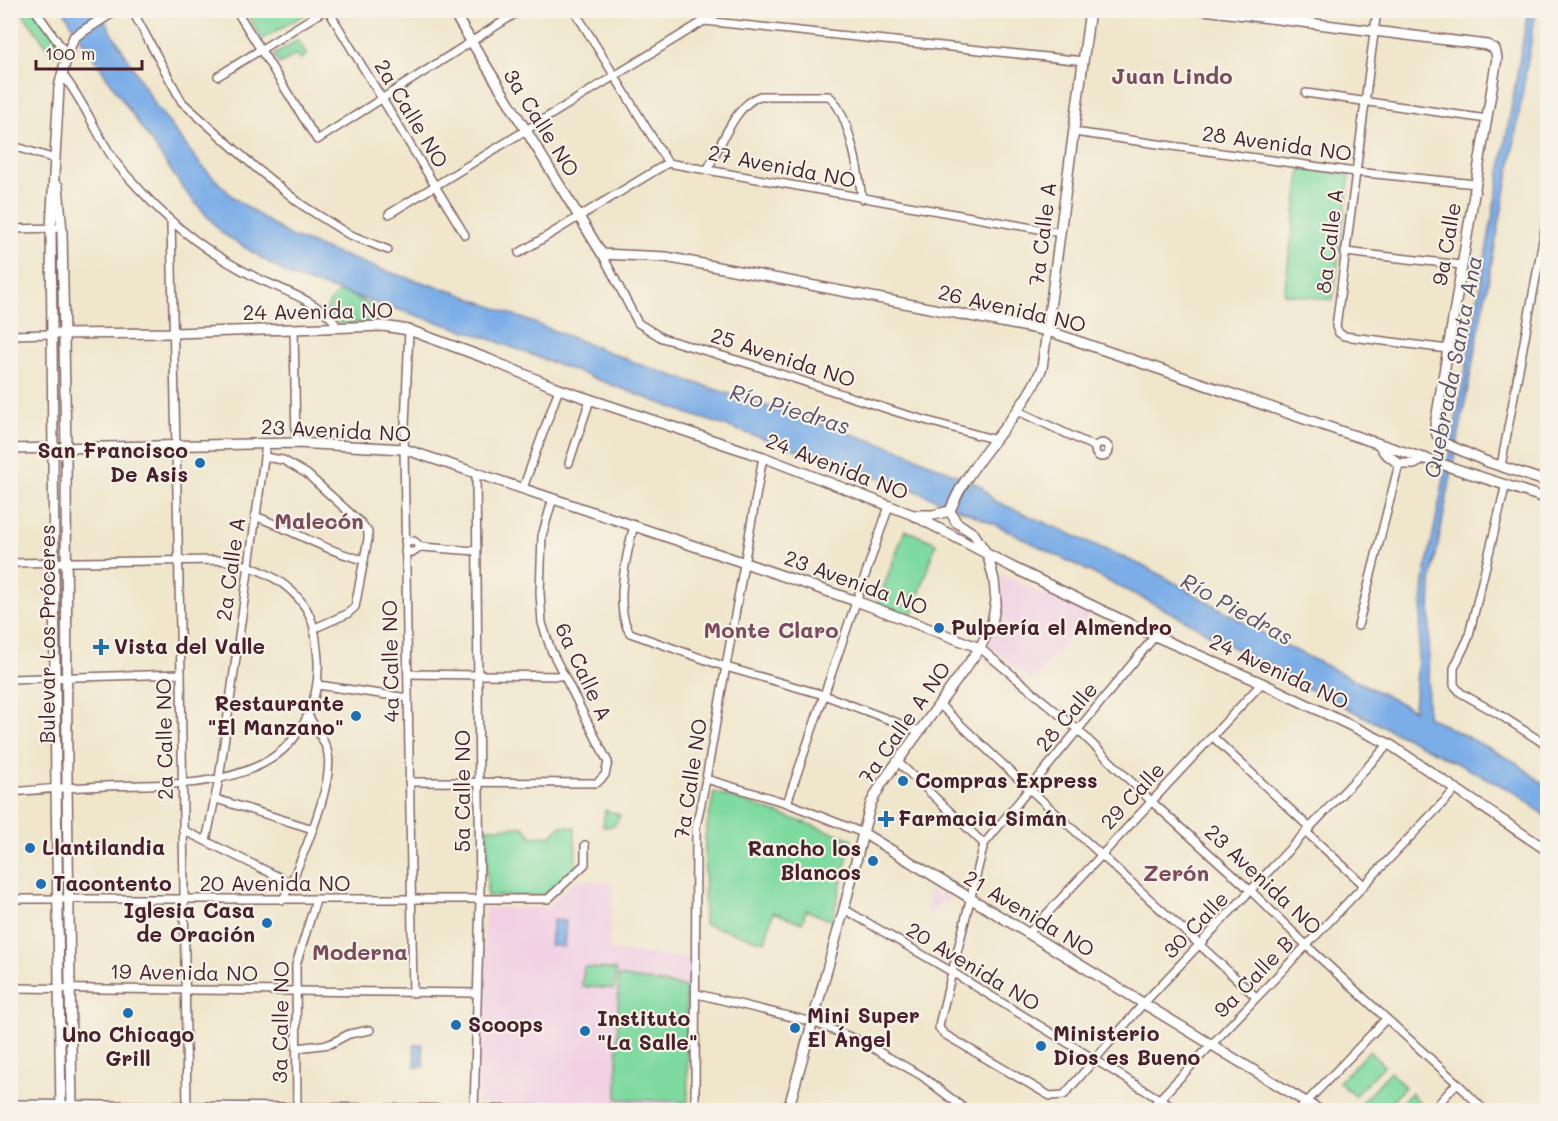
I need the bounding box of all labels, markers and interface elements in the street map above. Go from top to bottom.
scale bar [36,33,142,71]
text: 100 m [45,41,95,65]
street label: 2a Calle NO [369,54,455,172]
district label: Juan Lindo [1111,61,1233,90]
street label: 3a Calle NO [498,63,586,181]
street label: 28 Avenida NO [1201,119,1354,166]
street label: 27 Avenida NO [706,138,858,193]
street label: 7a Calle A [1022,180,1061,287]
street label: 8a Calle A [1309,187,1348,295]
street label: 9a Calle [1425,200,1466,287]
water label: Quebrada Santa Ana [1417,253,1488,481]
street label: 26 Avenida NO [936,277,1089,338]
street label: 24 Avenida NO [242,296,393,325]
street label: 25 Avenida NO [708,320,859,393]
water label: Río Piedras [726,376,854,441]
street label: 23 Avenida NO [260,412,412,447]
street label: 24 Avenida NO [762,426,913,505]
place label: San Francisco De Asis [37,436,188,487]
marker: San Francisco De Asis [193,456,207,470]
district label: Malecón [274,506,364,535]
street label: 2a Calle A [209,515,250,622]
street label: Bulevar Los Próceres [33,524,60,744]
street label: 23 Avenida NO [781,543,932,620]
water label: Río Piedras [1176,566,1299,651]
street label: 4a Calle NO [375,599,404,723]
place label: Pulpería el Almendro [951,613,1172,640]
district label: Monte Claro [703,615,839,644]
street label: 6a Calle A [550,618,619,725]
marker: Pulpería el Almendro [932,621,946,635]
street label: 24 Avenida NO [1206,627,1354,715]
place label: Vista del Valle [114,632,265,659]
marker: Vista del Valle [92,638,110,656]
street label: 7a Calle A NO [852,656,956,789]
street label: 28 Calle [1029,676,1103,756]
street label: 2a Calle NO [149,678,178,800]
place label: Restaurante "El Manzano" [207,689,344,740]
marker: Restaurante "El Manzano" [349,709,363,723]
street label: 7a Calle NO [667,716,712,841]
street label: 5a Calle NO [448,730,475,852]
street label: 29 Calle [1094,756,1170,834]
place label: Compras Express [915,766,1098,793]
marker: Compras Express [896,774,910,788]
place label: Farmacia Simán [898,804,1067,831]
marker: Farmacia Simán [879,812,893,826]
street label: 23 Avenida NO [1200,818,1328,940]
place label: Llantilandia [42,833,165,860]
place label: Rancho los Blancos [747,834,861,885]
marker: Llantilandia [23,841,37,855]
marker: Rancho los Blancos [866,854,880,868]
district label: Zerón [1143,858,1209,887]
street label: 21 Avenida NO [960,863,1100,962]
place label: Tacontento [53,869,172,896]
street label: 20 Avenida NO [199,869,351,896]
marker: Tacontento [34,877,48,891]
street label: 30 Calle [1156,885,1234,963]
place label: Iglesia Casa de Oración [123,896,255,947]
street label: 20 Avenida NO [902,915,1046,1016]
marker: Iglesia Casa de Oración [260,916,274,930]
street label: 9a Calle B [1207,929,1299,1023]
district label: Moderna [312,937,408,966]
street label: 19 Avenida NO [110,957,258,986]
street label: 3a Calle NO [265,960,294,1083]
place label: Mini Super El Ángel [807,1001,920,1052]
place label: Instituto "La Salle" [597,1004,698,1055]
marker: Uno Chicago Grill [121,1006,135,1020]
place label: Scoops [468,1010,543,1037]
marker: Scoops [449,1018,463,1032]
place label: Ministerio Dios es Bueno [1053,1019,1200,1070]
place label: Uno Chicago Grill [62,1020,195,1071]
marker: Mini Super El Ángel [788,1021,802,1035]
marker: Instituto "La Salle" [578,1024,592,1038]
marker: Ministerio Dios es Bueno [1034,1039,1048,1053]

